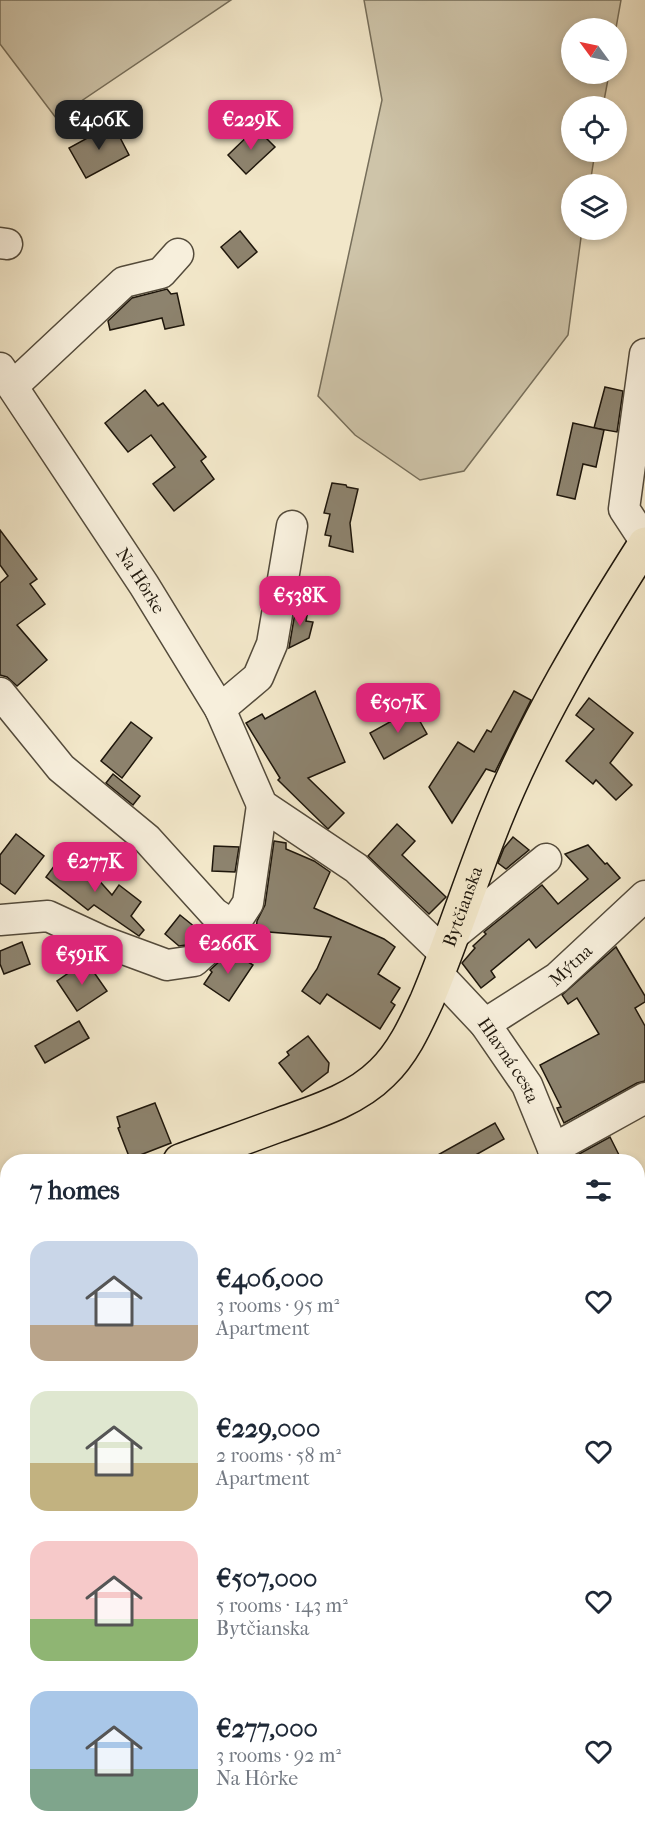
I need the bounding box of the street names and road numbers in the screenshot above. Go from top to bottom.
street label: Na Hôrke [111,544,169,618]
street label: Bytčianska [439,863,487,950]
street label: Mýtna [545,940,597,991]
street label: Hlavná cesta [473,1014,543,1106]

